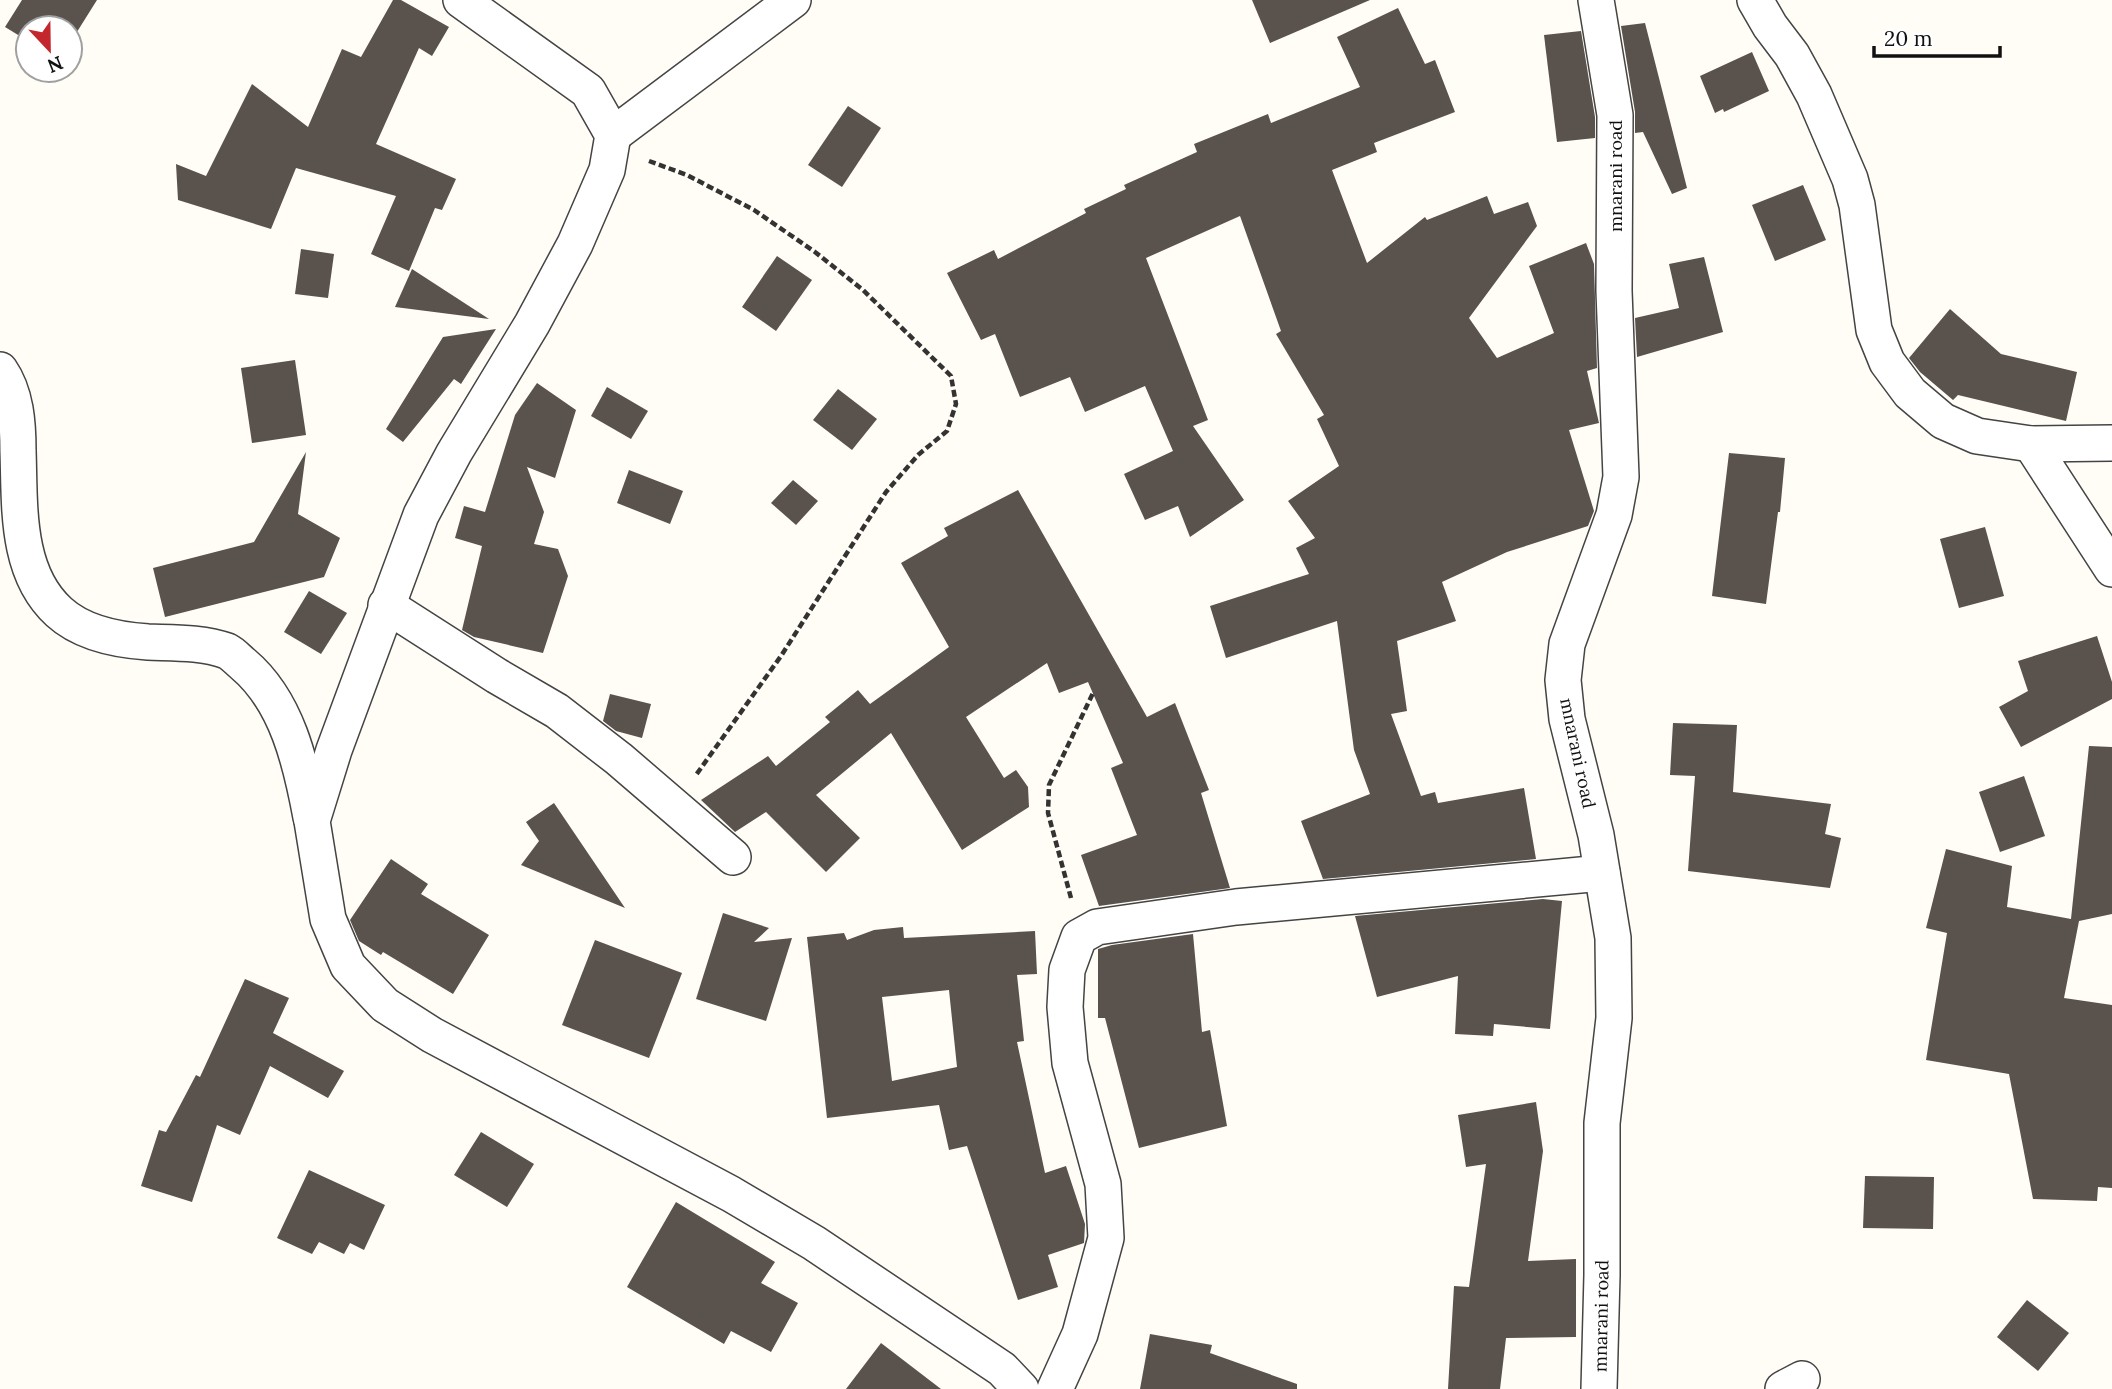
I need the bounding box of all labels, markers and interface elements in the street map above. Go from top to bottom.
north arrow [14,14,84,84]
scale bar [1874,14,2000,58]
text: 20 m [1884,25,1933,52]
text: N [44,51,67,79]
street label: mnarani road [1604,120,1627,232]
street label: mnarani road [1555,696,1601,811]
street label: mnarani road [1589,1259,1613,1372]

